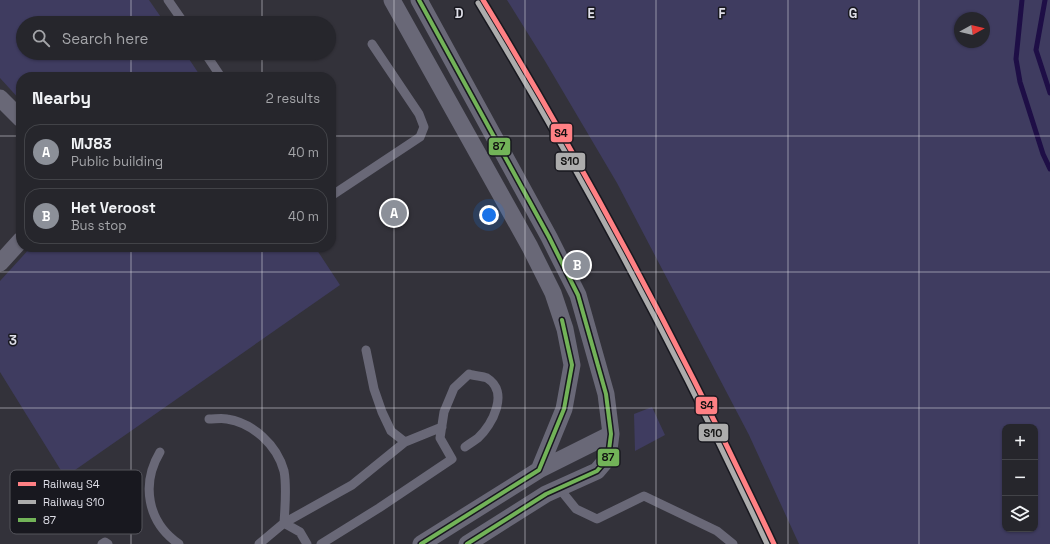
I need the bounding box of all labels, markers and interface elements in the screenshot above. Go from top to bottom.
text: D [455,5,464,22]
text: E [587,5,595,22]
text: F [719,5,726,22]
text: G [849,5,857,22]
north arrow [954,12,990,48]
search box [16,16,336,60]
icon: search [30,27,52,49]
text: Search here [62,29,148,48]
text: Nearby [32,87,91,109]
text: 2 results [266,90,320,107]
line badge: S4 [550,123,573,143]
text: S4 [554,126,568,140]
text: MJ83 [71,134,112,153]
line badge: 87 [488,137,511,156]
text: 87 [493,139,505,153]
text: A [42,144,50,161]
text: 40 m [288,144,319,161]
line badge: S10 [555,152,586,171]
text: Public building [71,153,163,170]
text: S10 [561,154,579,168]
text: Het Veroost [71,198,156,217]
pin: A [381,198,407,228]
your location [479,205,499,225]
text: B [42,208,50,225]
text: 40 m [288,208,319,225]
text: Bus stop [71,217,127,234]
pin: B [564,250,590,280]
text: 3 [9,332,17,349]
line badge: S4 [695,396,718,415]
text: S4 [700,398,714,412]
line badge: S10 [698,423,729,442]
map controls [1002,424,1038,532]
button: + [1002,424,1038,460]
text: S10 [704,426,722,440]
line badge: 87 [597,448,620,467]
text: 87 [602,450,614,464]
button: − [1002,460,1038,496]
legend [10,470,142,534]
text: Railway S4 [43,477,100,491]
text: Railway S10 [43,495,105,509]
button: layers [1002,496,1038,532]
text: 87 [43,513,56,527]

